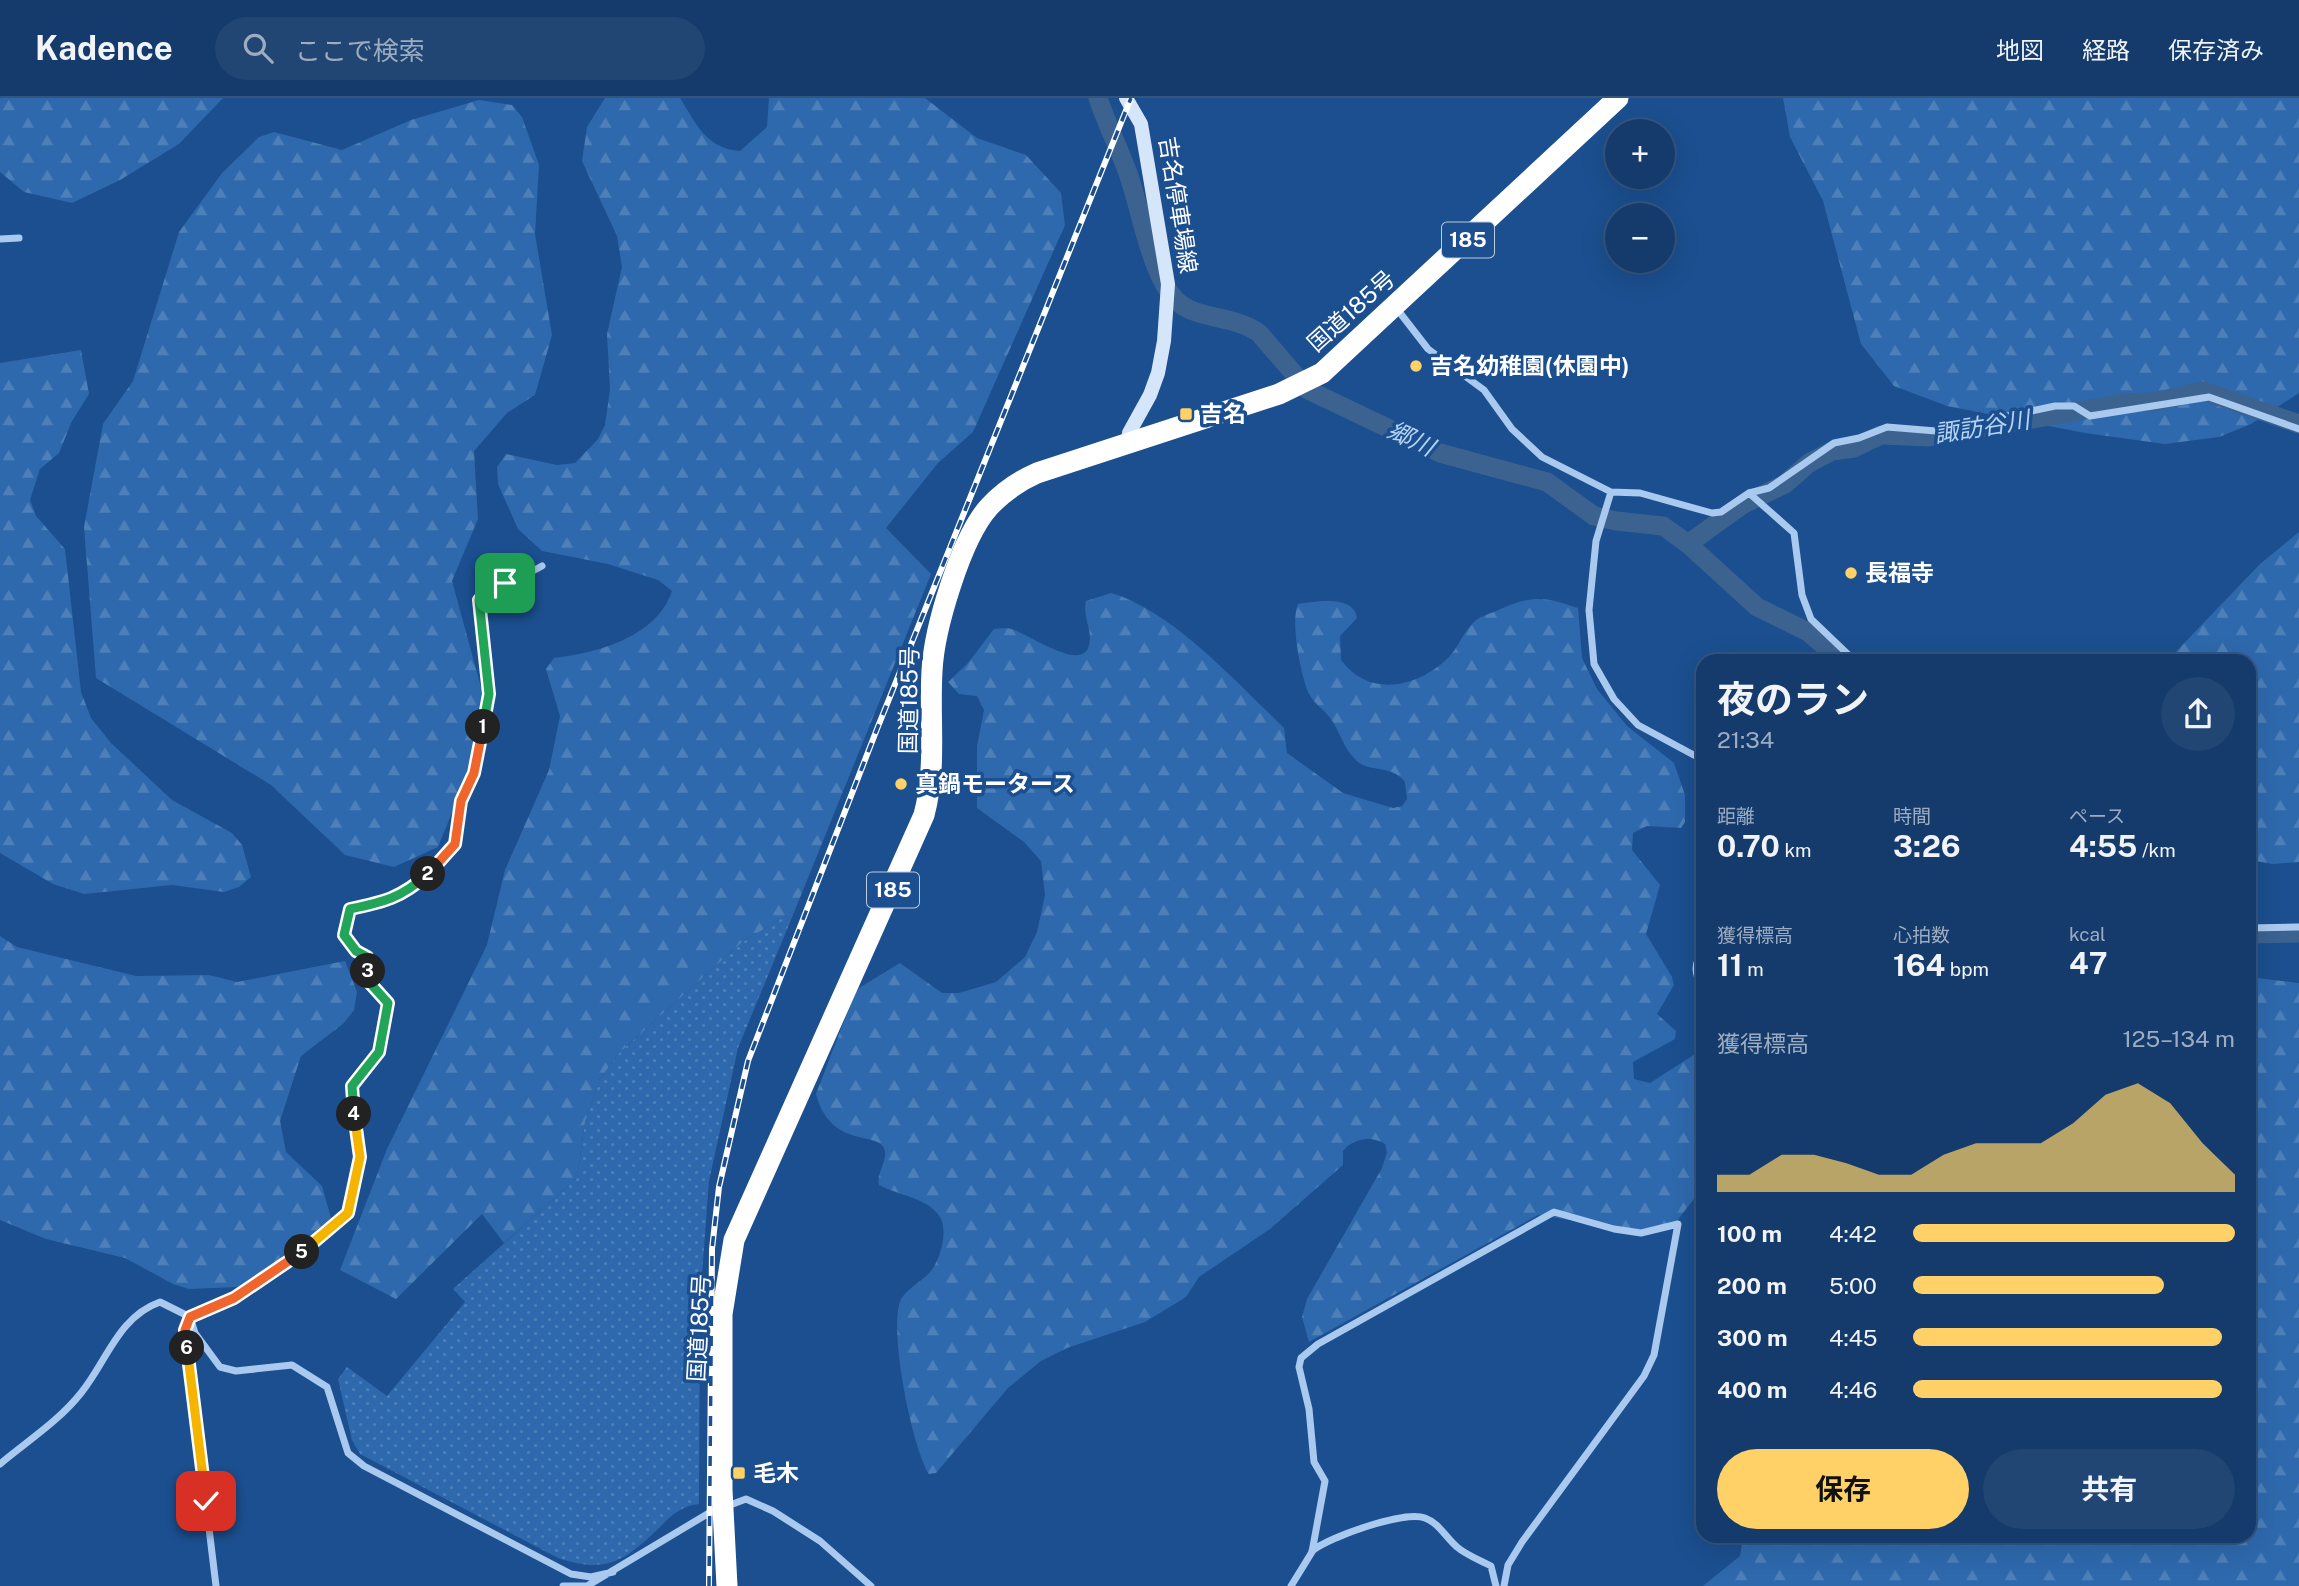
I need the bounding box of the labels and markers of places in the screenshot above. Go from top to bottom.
place label: 吉名幼稚園(休園中) [1430,352,1629,379]
marker: 吉名幼稚園(休園中) [1408,358,1424,374]
place label: 吉名 [1200,400,1246,427]
marker: 吉名 [1178,406,1194,422]
pin [475,553,535,613]
place label: 長福寺 [1865,559,1934,586]
marker: 長福寺 [1843,565,1859,581]
pin: 1 [466,710,500,744]
place label: 真鍋モータース [915,770,1075,797]
marker: 真鍋モータース [893,776,909,792]
pin: 2 [410,856,446,892]
pin: 3 [350,954,386,988]
pin: 4 [336,1096,372,1132]
pin: 5 [284,1234,320,1270]
pin: 6 [170,1330,204,1366]
place label: 毛木 [753,1459,799,1486]
marker: 毛木 [731,1465,747,1481]
pin [176,1471,236,1531]

